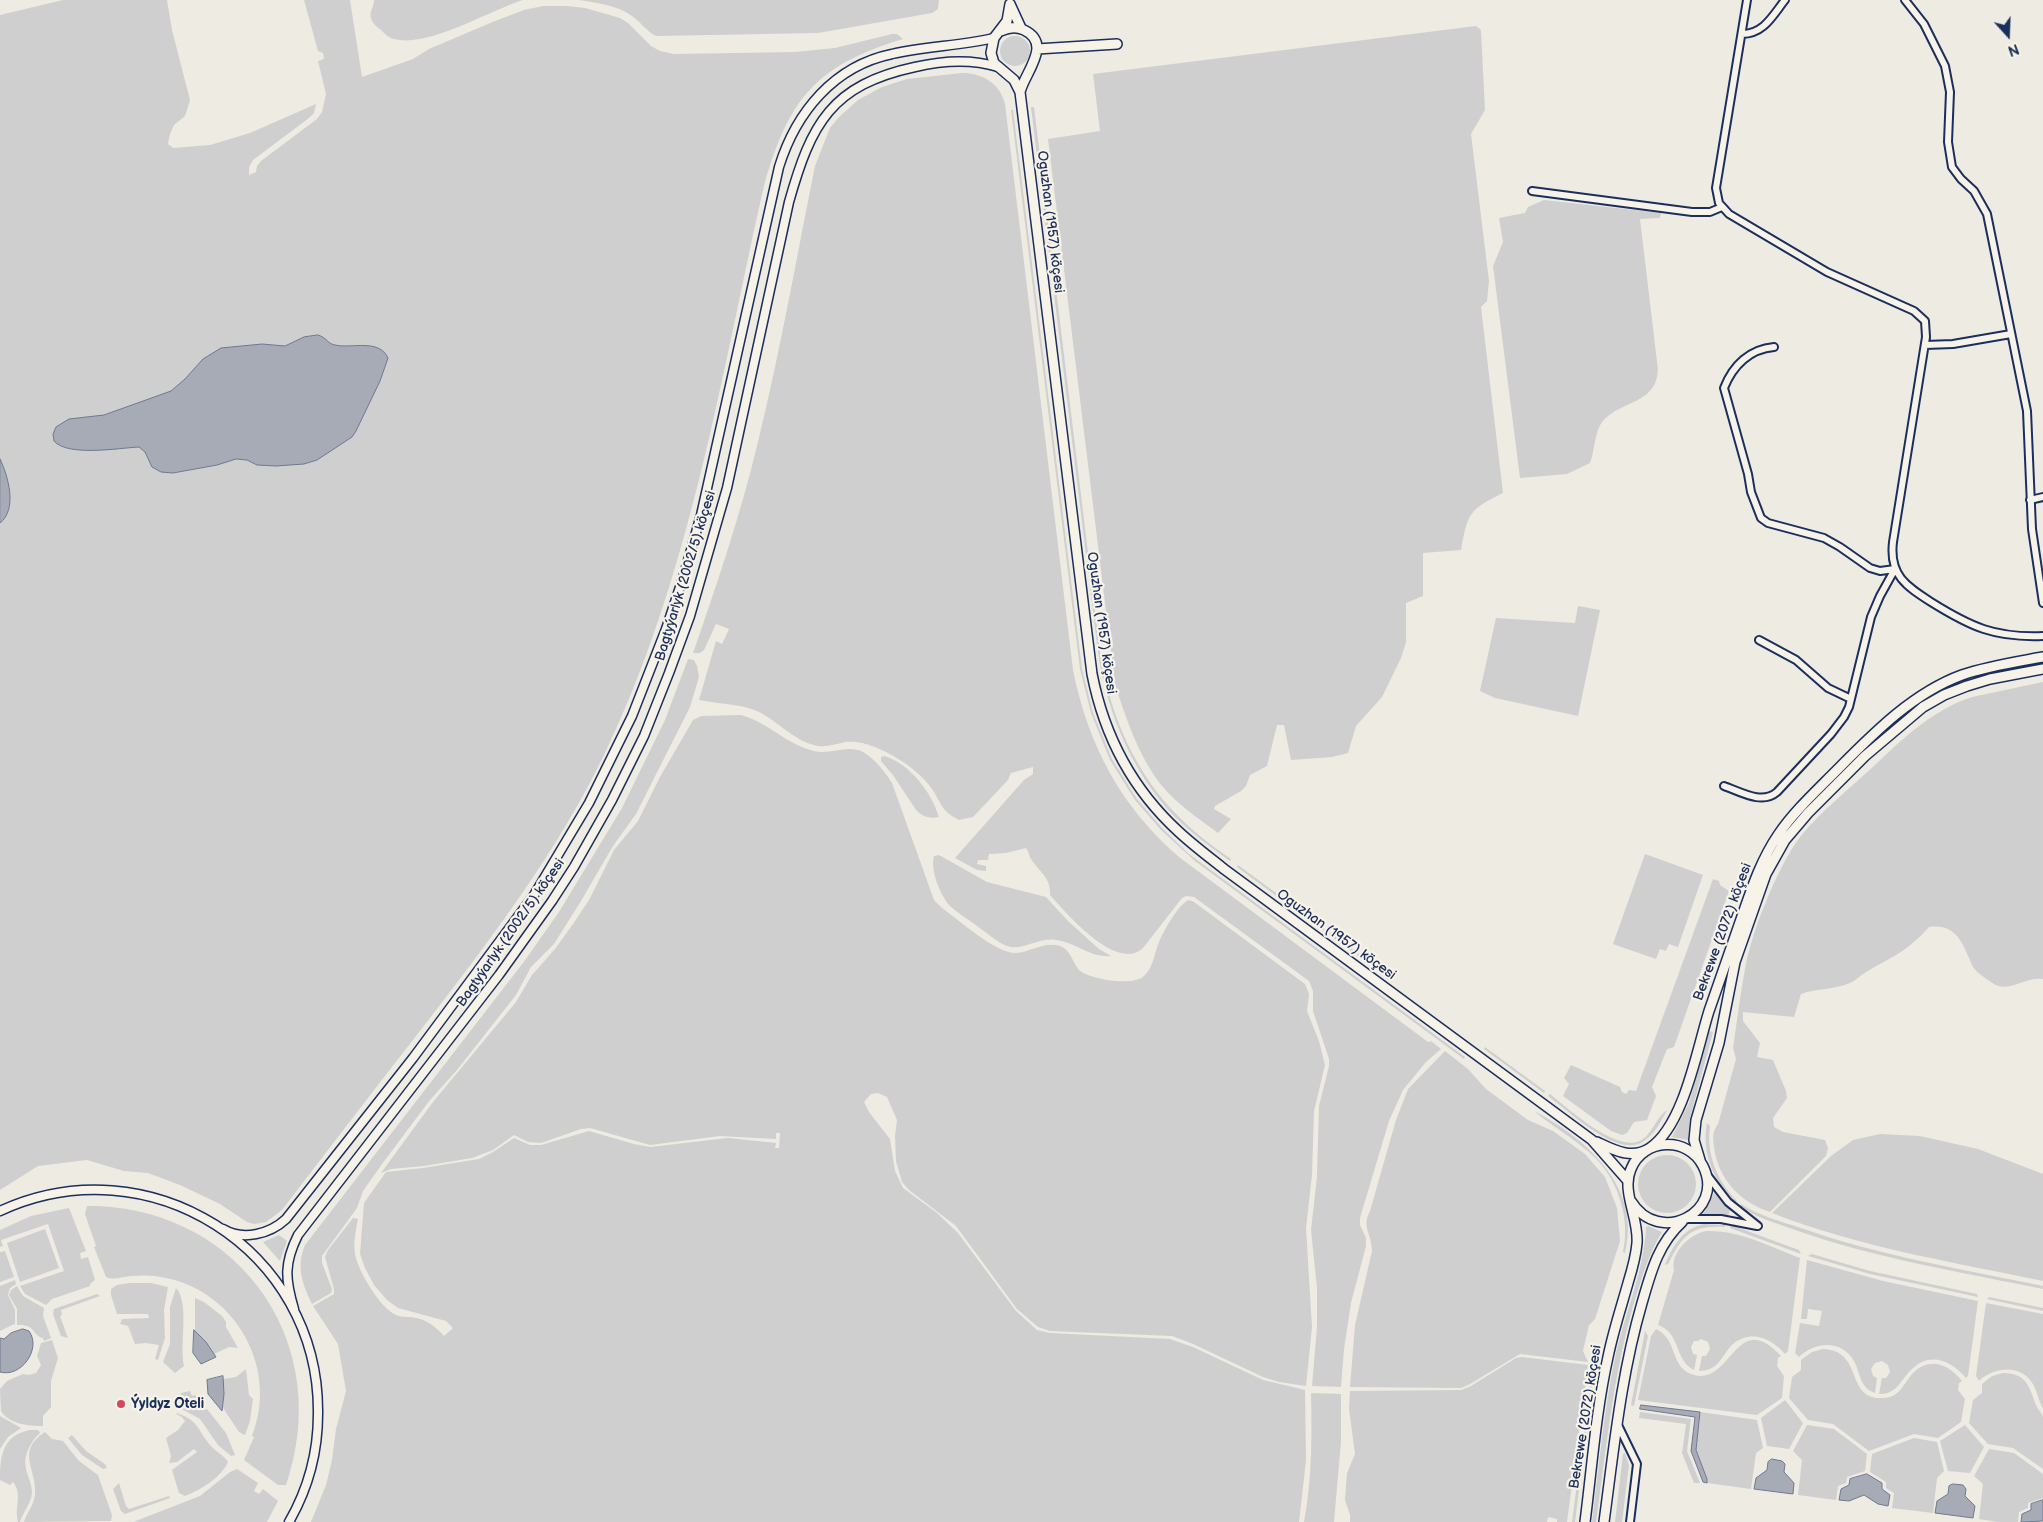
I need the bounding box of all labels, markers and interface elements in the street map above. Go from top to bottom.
north arrow [1983,10,2033,60]
text: N [2005,40,2021,59]
street label: Oguzhan (1957) köçesi [1033,150,1067,294]
street label: Bagtyýarlyk (2002/5) köçesi [652,489,720,663]
street label: Oguzhan (1957) köçesi [1083,551,1119,695]
street label: Bagtyýarlyk (2002/5) köçesi [453,856,569,1010]
street label: Bekrewe (2072) köçesi [1690,861,1756,1003]
street label: Oguzhan (1957) köçesi [1273,886,1399,984]
street label: Bekrewe (2072) köçesi [1566,1344,1606,1490]
place label: Ýyldyz Oteli [131,1396,204,1412]
marker: Ýyldyz Oteli [115,1398,127,1410]

